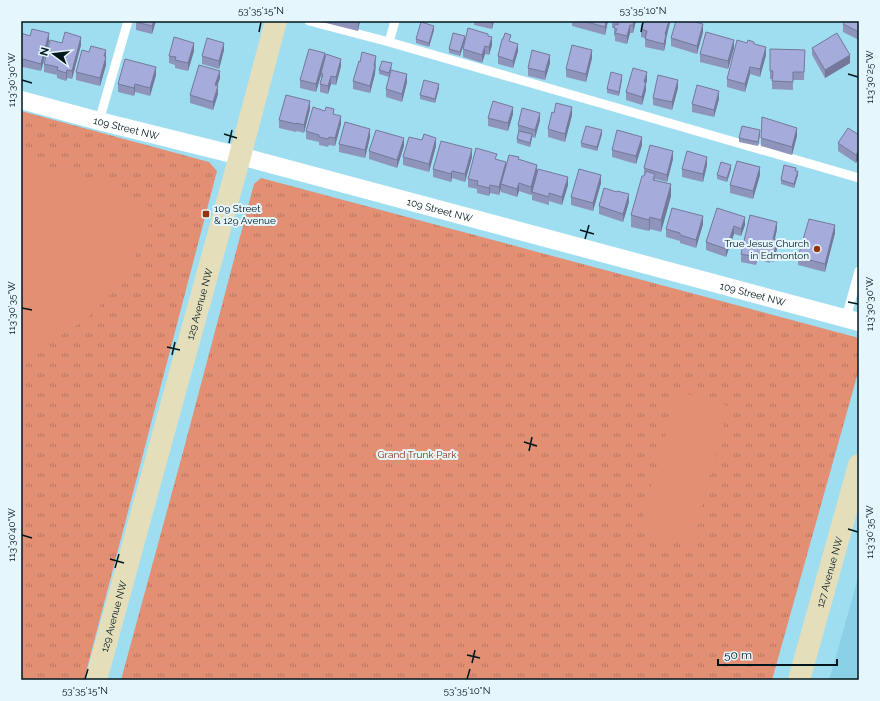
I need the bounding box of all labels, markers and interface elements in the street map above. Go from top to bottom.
text: 53°35'15"N [238,5,284,16]
text: 53°35'10"N [620,5,666,16]
north arrow [34,34,74,74]
text: N [37,46,52,57]
text: 113°30'25"W [864,50,875,104]
text: 113°30'30"W [6,52,17,107]
street label: 109 Street NW [92,114,161,141]
street label: 109 Street NW [406,196,474,224]
place label: 109 Street & 129 Avenue [214,203,276,226]
marker: 109 Street & 129 Avenue [201,209,211,219]
place label: True Jesus Church in Edmonton [724,238,809,261]
marker: True Jesus Church in Edmonton [812,244,822,254]
street label: 129 Avenue NW [184,266,214,341]
text: 113°30'30"W [864,276,875,331]
street label: 109 Street NW [719,279,787,308]
text: 113°30'35"W [6,281,17,335]
park label: Grand Trunk Park [377,449,457,460]
text: 113°30'35"W [864,505,875,559]
text: 113°30'40"W [6,508,17,562]
street label: 127 Avenue NW [814,535,844,609]
street label: 129 Avenue NW [98,579,129,653]
scale bar [718,641,837,667]
text: 50 m [724,648,752,662]
text: 53°35'15"N [62,685,108,696]
text: 53°35'10"N [444,685,490,696]

